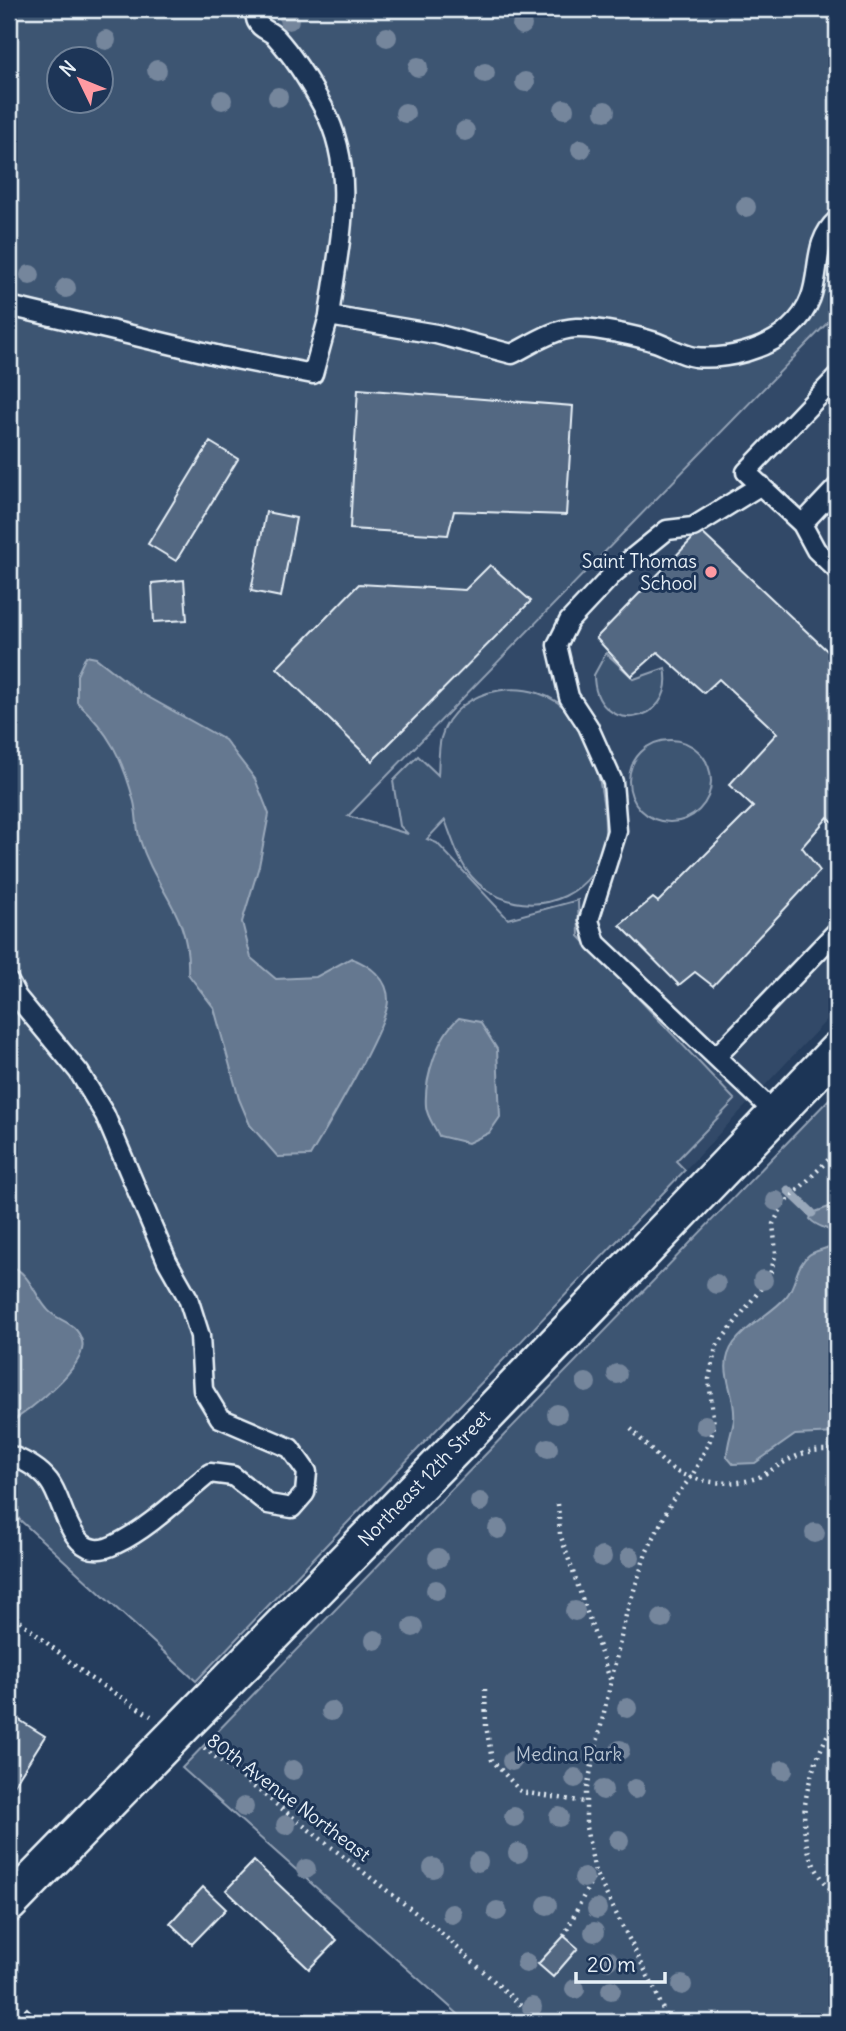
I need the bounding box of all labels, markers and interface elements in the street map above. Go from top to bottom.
north arrow [46,46,116,116]
text: N [54,55,81,81]
place label: Saint Thomas School [582,549,697,595]
marker: Saint Thomas School [703,564,719,580]
street label: Northeast 12th Street [353,1405,495,1551]
street label: 80th Avenue Northeast [203,1728,375,1866]
park label: Medina Park [516,1742,623,1766]
scale bar [576,1940,666,1984]
text: 20 m [587,1951,636,1978]

